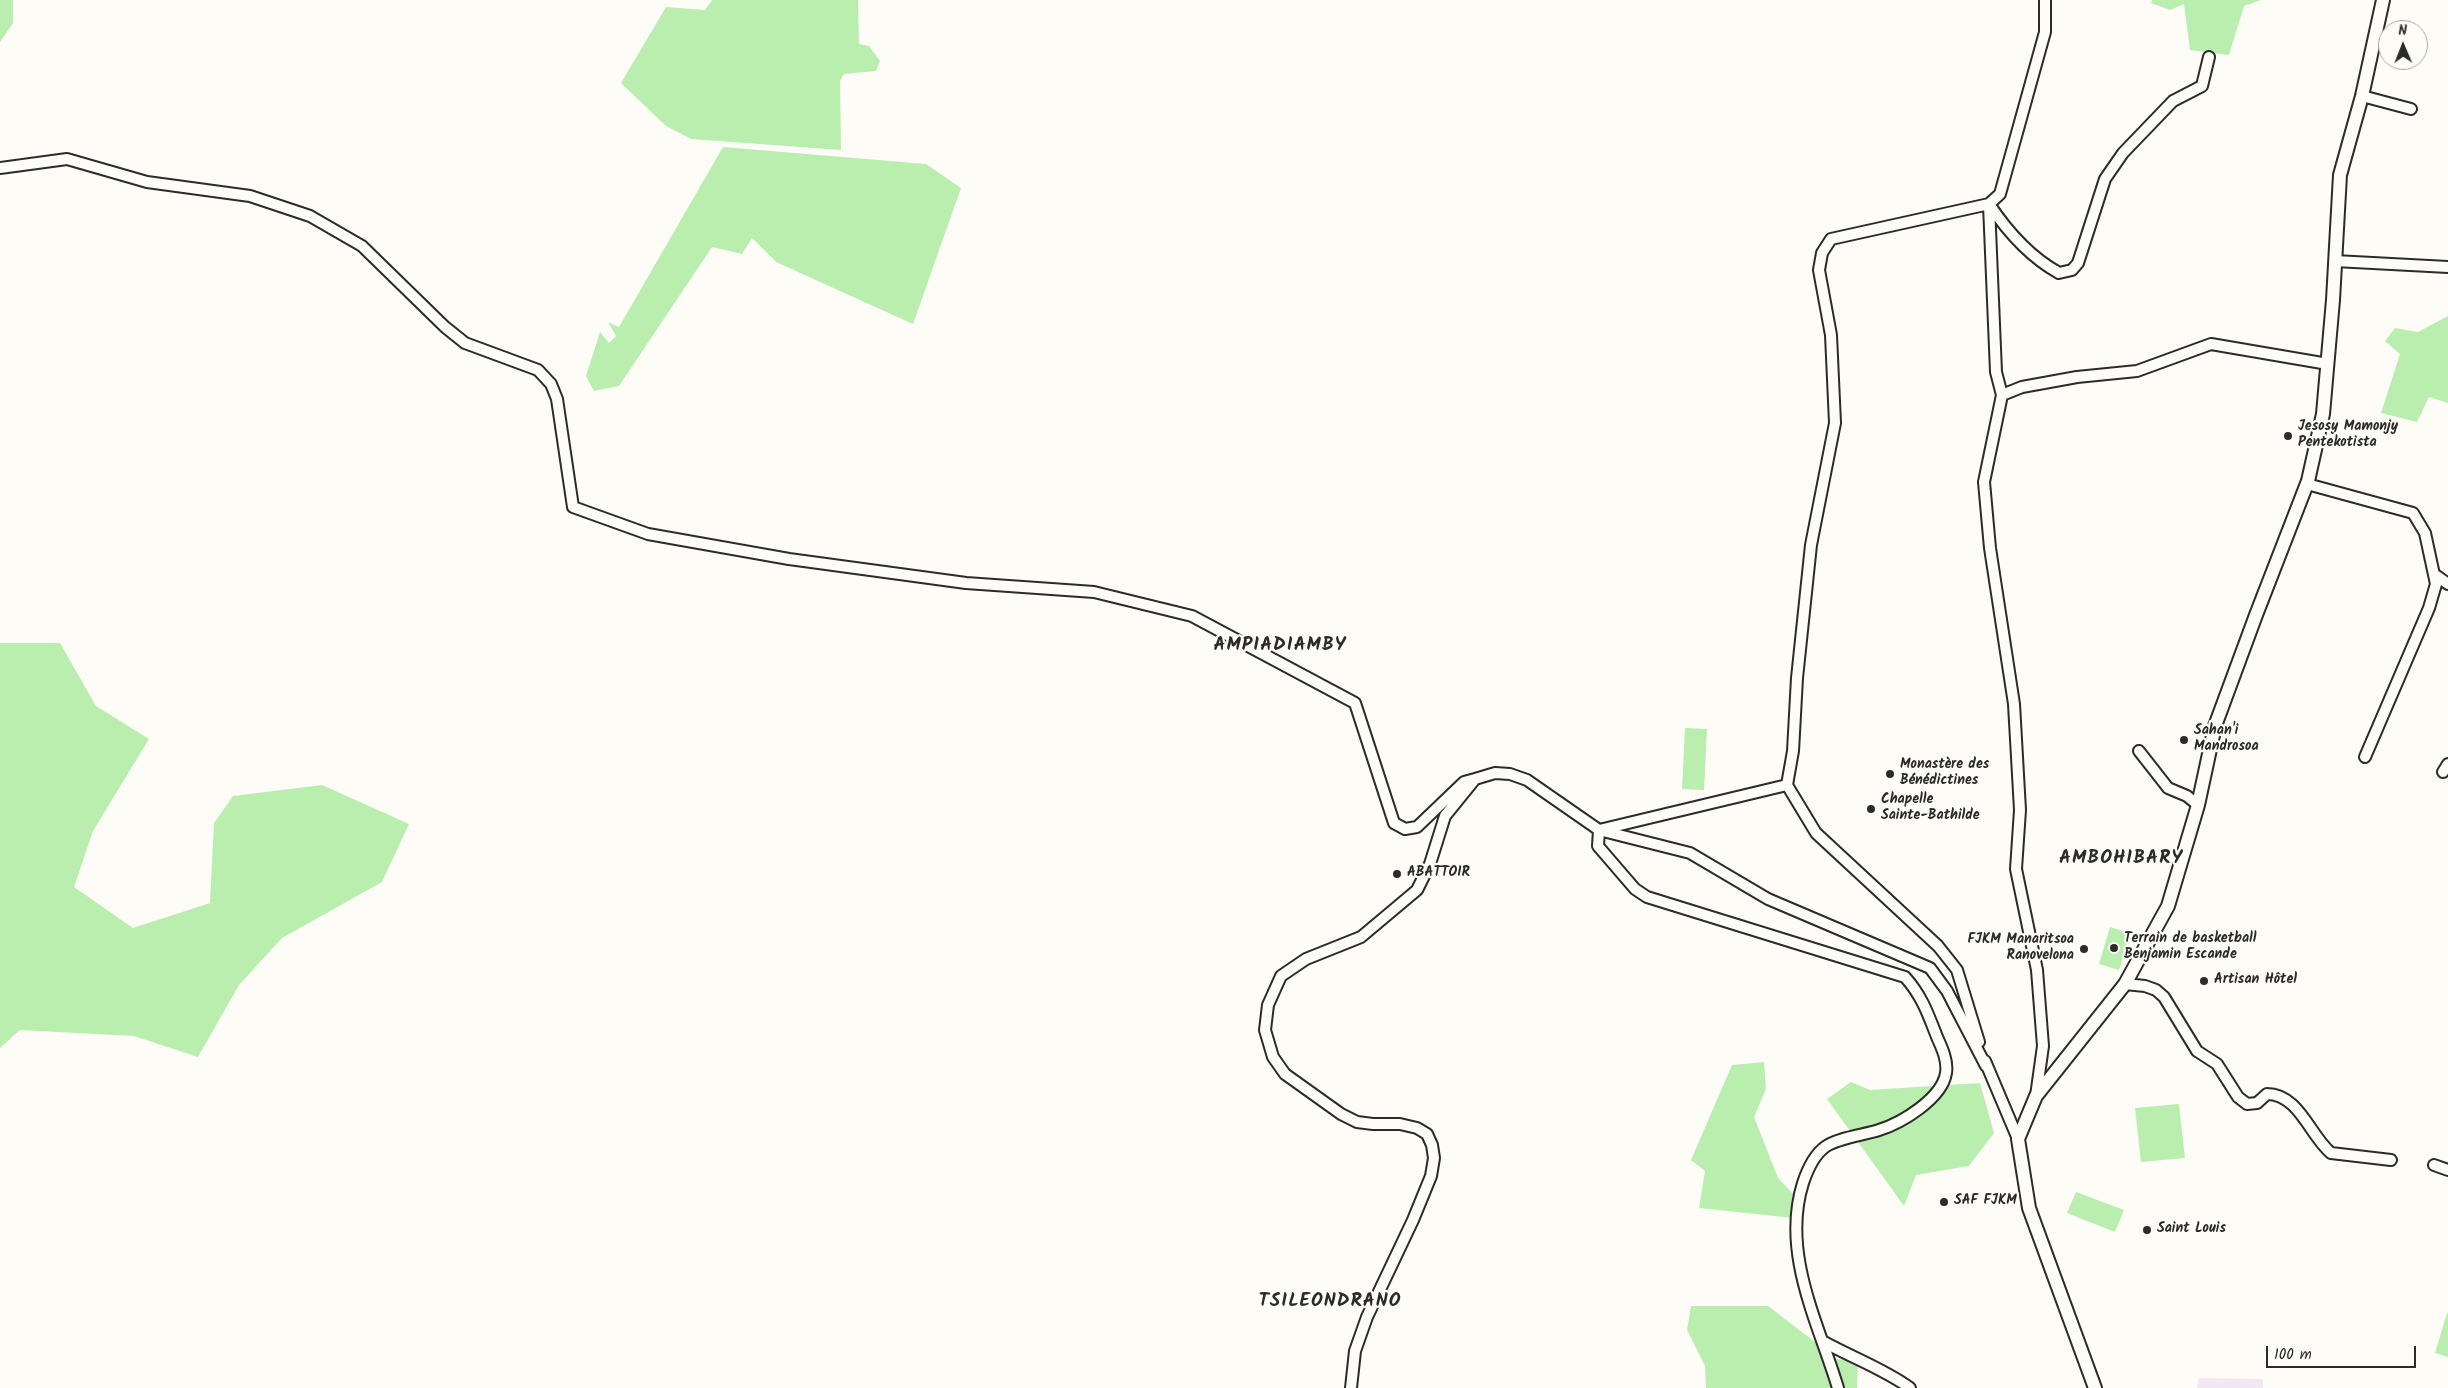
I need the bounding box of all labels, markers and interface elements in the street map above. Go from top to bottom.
north arrow [2378,20,2428,70]
text: N [2398,20,2407,42]
place label: Jesosy Mamonjy Pentekotista [2298,420,2398,452]
marker: Jesosy Mamonjy Pentekotista [2282,430,2294,442]
district label: AMPIADIAMBY [1212,636,1348,658]
place label: Sahan'i Mandrosoa [2194,724,2259,756]
marker: Sahan'i Mandrosoa [2178,734,2190,746]
place label: Monastère des Bénédictines [1900,758,1989,790]
marker: Monastère des Bénédictines [1884,768,1896,780]
place label: Chapelle Sainte-Bathilde [1881,793,1980,826]
marker: Chapelle Sainte-Bathilde [1865,803,1877,815]
district label: AMBOHIBARY [2058,849,2184,871]
place label: ABATTOIR [1407,866,1470,882]
marker: ABATTOIR [1391,868,1403,880]
place label: Terrain de basketball Benjamin Escande [2124,932,2256,964]
place label: FJKM Manaritsoa Ranovelona [1968,933,2074,966]
marker: Terrain de basketball Benjamin Escande [2108,942,2120,954]
marker: FJKM Manaritsoa Ranovelona [2078,943,2090,955]
place label: Artisan Hôtel [2214,973,2297,989]
marker: Artisan Hôtel [2198,975,2210,987]
place label: SAF FJKM [1954,1194,2017,1210]
marker: SAF FJKM [1938,1196,1950,1208]
place label: Saint Louis [2157,1222,2226,1238]
marker: Saint Louis [2141,1224,2153,1236]
district label: TSILEONDRANO [1257,1292,1403,1314]
scale bar [2268,1336,2418,1368]
text: 100 m [2274,1343,2312,1367]

